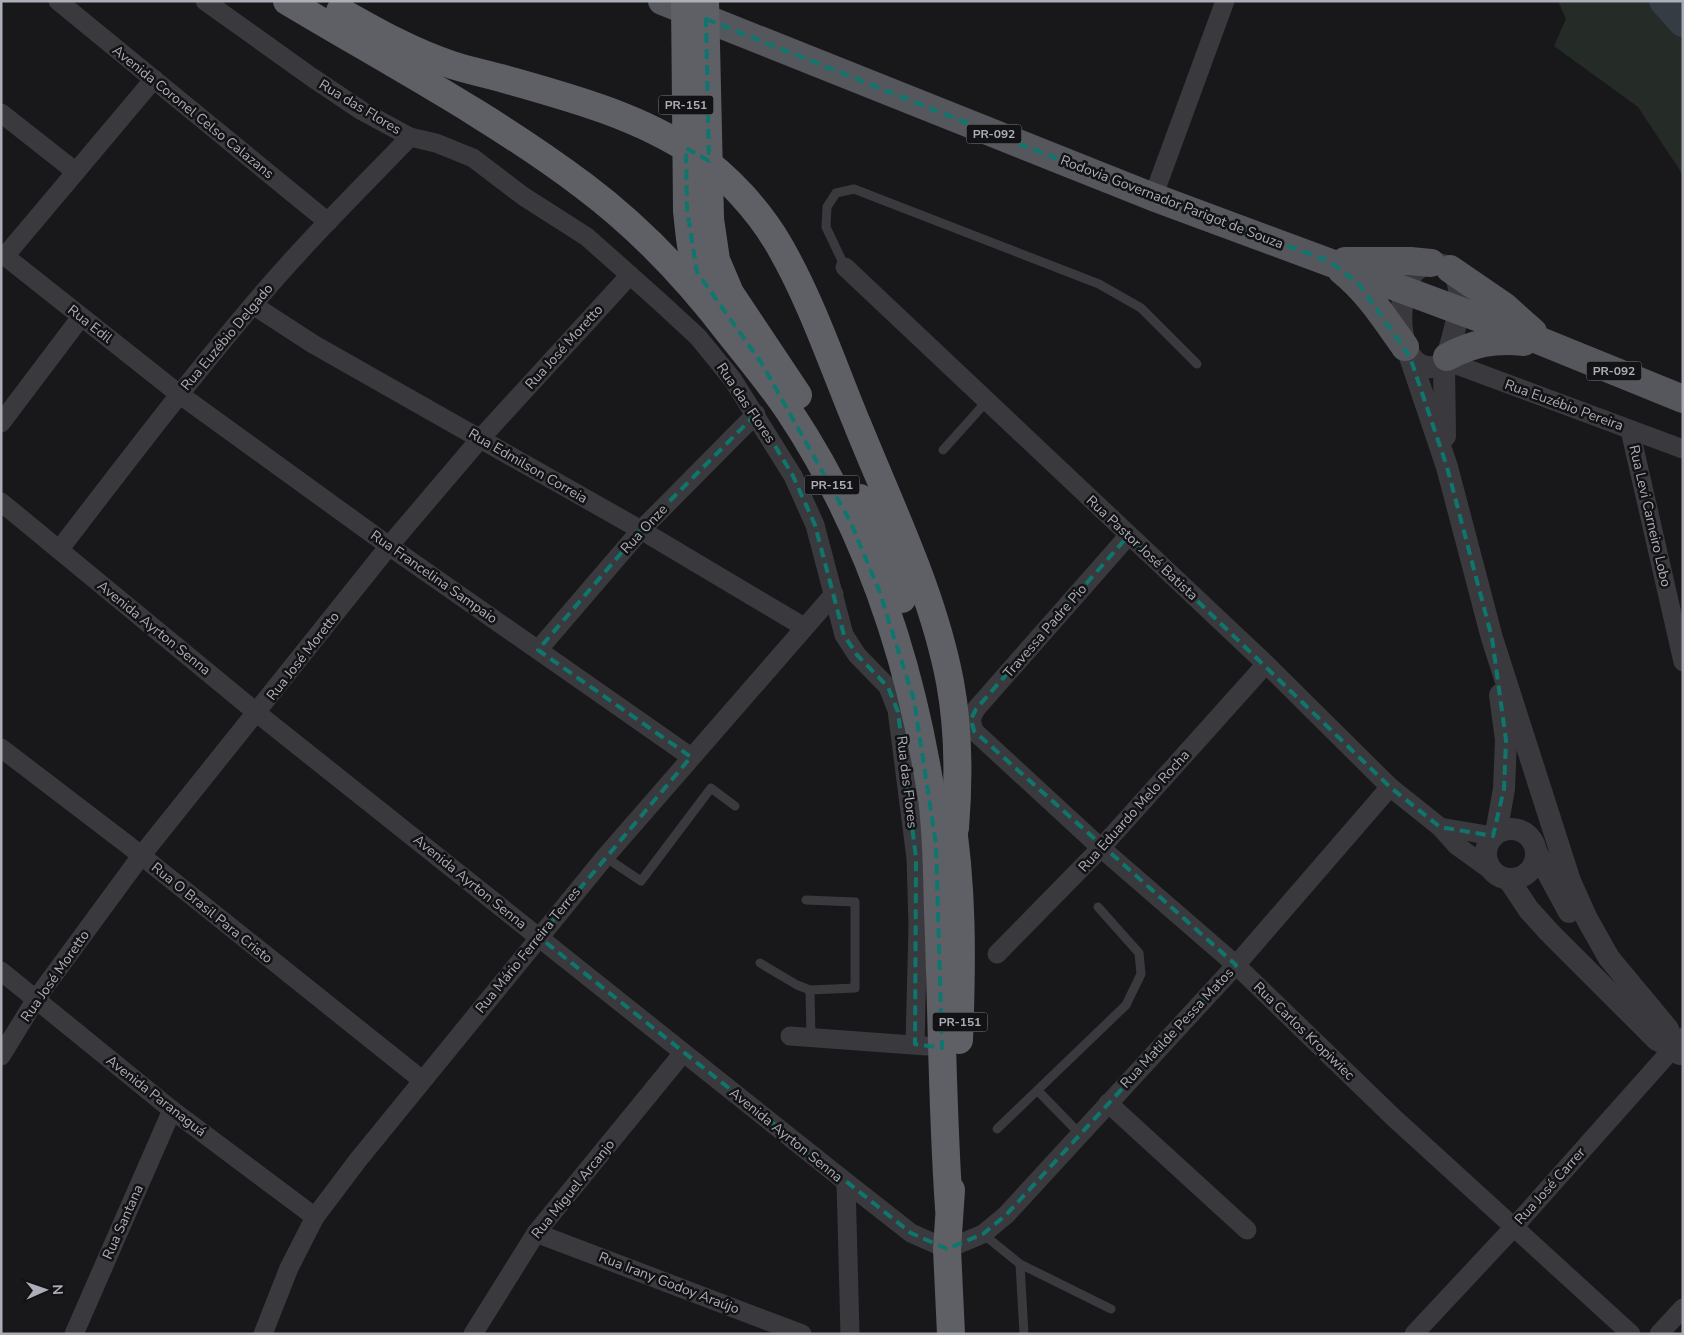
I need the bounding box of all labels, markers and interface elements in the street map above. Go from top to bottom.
street label: Avenida Coronel Celso Calazans [108,41,278,183]
street label: Rua das Flores [315,75,405,139]
road number: PR-151 [658,96,714,114]
road number: PR-092 [966,125,1022,144]
street label: Rodovia Governador Parigot de Souza [1058,151,1286,253]
street label: Rua Euzébio Delgado [177,279,278,395]
street label: Rua José Moretto [521,300,607,393]
street label: Rua Edil [64,301,117,348]
street label: Rua das Flores [712,359,780,447]
road number: PR-092 [1586,362,1642,381]
street label: Rua Euzébio Pereira [1502,375,1626,435]
street label: Rua Edmilson Correia [465,424,591,508]
street label: Rua Levi Carneiro Lobo [1624,443,1676,589]
road number: PR-151 [804,476,860,494]
street label: Rua Pastor José Batista [1082,491,1202,605]
street label: Rua Onze [616,500,672,558]
street label: Rua Francelina Sampaio [367,526,501,628]
street label: Avenida Ayrton Senna [93,576,215,680]
street label: Travessa Padre Pio [999,580,1091,682]
street label: Rua José Moretto [262,608,344,704]
street label: Rua das Flores [892,735,922,829]
street label: Rua Eduardo Melo Rocha [1074,746,1194,876]
street label: Avenida Ayrton Senna [409,830,531,934]
street label: Rua O Brasil Para Cristo [147,858,277,968]
street label: Rua Mário Ferreira Terres [471,883,585,1017]
street label: Rua José Moretto [16,926,94,1026]
street label: Rua Matilde Pessa Matos [1116,963,1238,1092]
street label: Rua Carlos Kropiwiec [1249,978,1359,1085]
road number: PR-151 [932,1012,988,1032]
street label: Avenida Paranaguá [102,1051,210,1141]
street label: Avenida Ayrton Senna [725,1083,847,1187]
street label: Rua Miguel Arcanjo [527,1135,619,1243]
street label: Rua José Carrer [1510,1143,1590,1229]
street label: Rua Santana [98,1182,148,1262]
street label: Rua Irany Godoy Araújo [596,1247,742,1319]
north arrow [20,1265,70,1315]
text: N [48,1284,67,1295]

